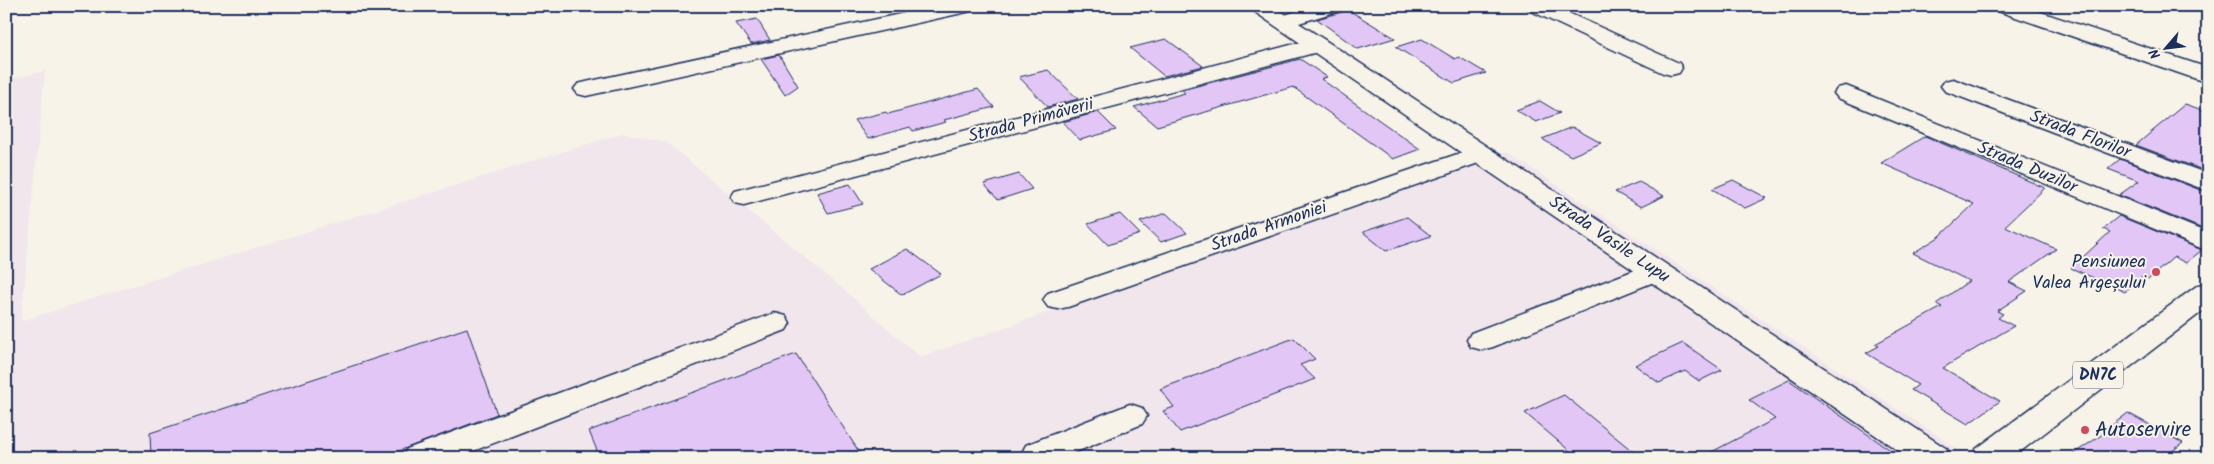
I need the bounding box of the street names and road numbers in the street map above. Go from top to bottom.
street label: Strada Primăverii [965,90,1098,152]
street label: Strada Florilor [2025,102,2136,168]
street label: Strada Duzilor [1972,134,2083,203]
street label: Strada Vasile Lupu [1542,189,1676,292]
street label: Strada Armoniei [1207,193,1332,260]
road number: DN7C [2073,362,2123,388]

